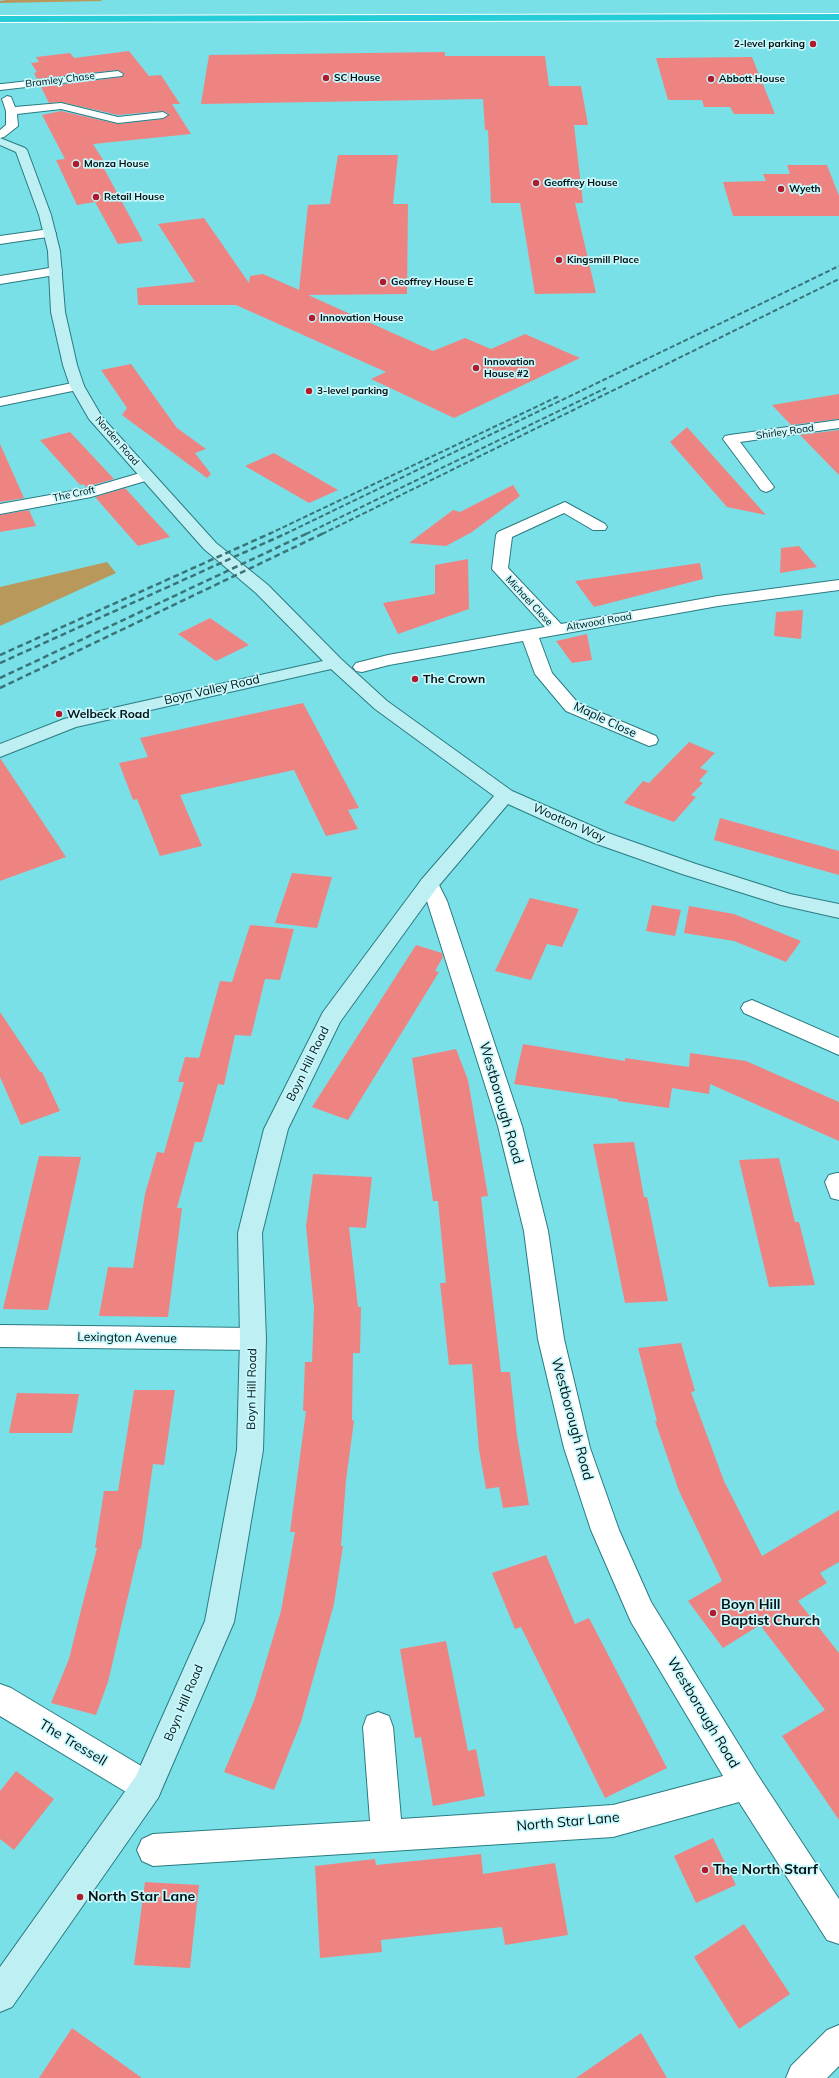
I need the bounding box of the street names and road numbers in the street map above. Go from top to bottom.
street label: Bramley Chase [25,70,95,90]
street label: Norden Road [92,414,142,468]
street label: Shirley Road [755,422,815,442]
street label: The Croft [52,484,96,504]
street label: Michael Close [503,574,555,628]
street label: Altwood Road [565,610,633,634]
street label: Boyn Valley Road [163,672,261,708]
street label: Maple Close [571,699,639,741]
street label: Wootton Way [531,801,607,845]
street label: Boyn Hill Road [284,1024,332,1104]
street label: Westborough Road [476,1040,526,1166]
street label: Lexington Avenue [77,1330,177,1346]
street label: Boyn Hill Road [244,1348,260,1430]
street label: Westborough Road [548,1356,596,1482]
street label: Westborough Road [663,1655,743,1771]
street label: Boyn Hill Road [161,1663,207,1743]
street label: The Tressell [36,1716,110,1770]
street label: North Star Lane [516,1809,620,1835]

